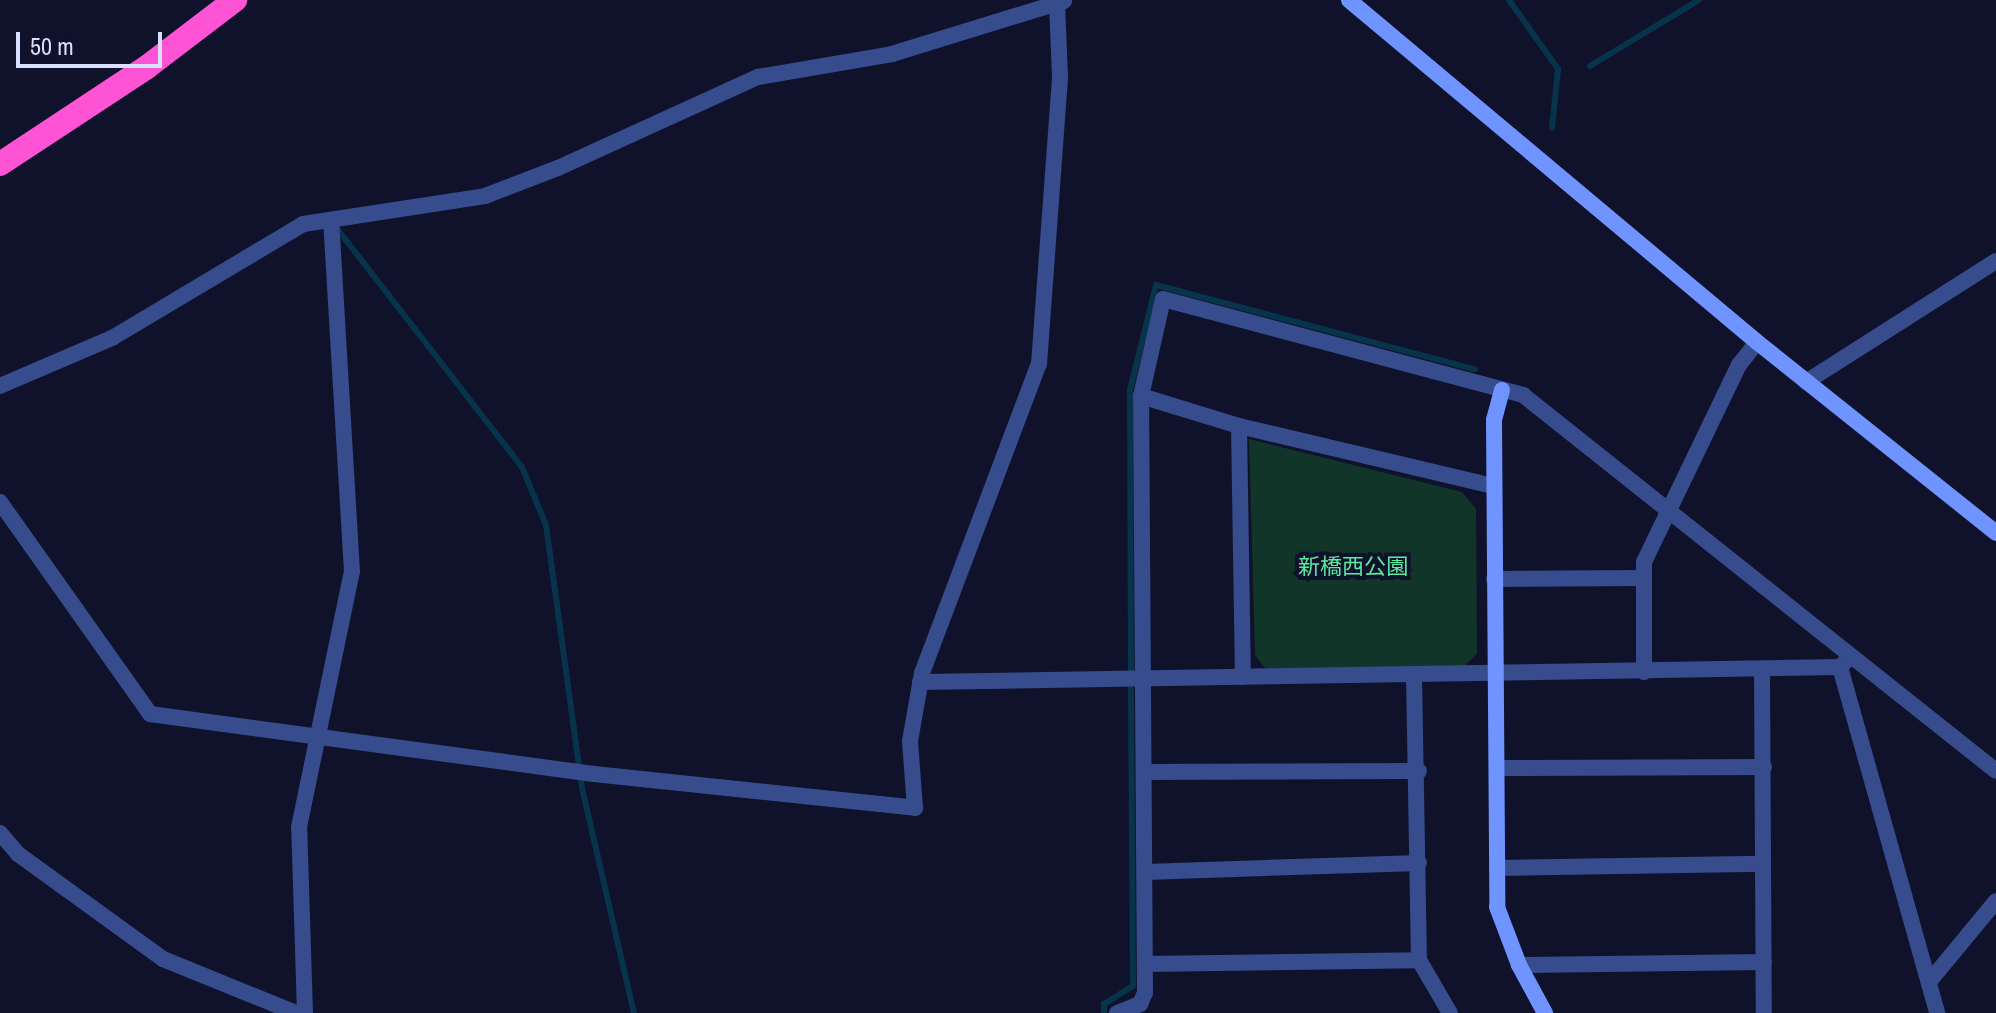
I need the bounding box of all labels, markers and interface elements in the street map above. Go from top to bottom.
scale bar [20,16,166,66]
text: 50 m [30,30,74,62]
park label: 新橋西公園 [1298,554,1408,580]

